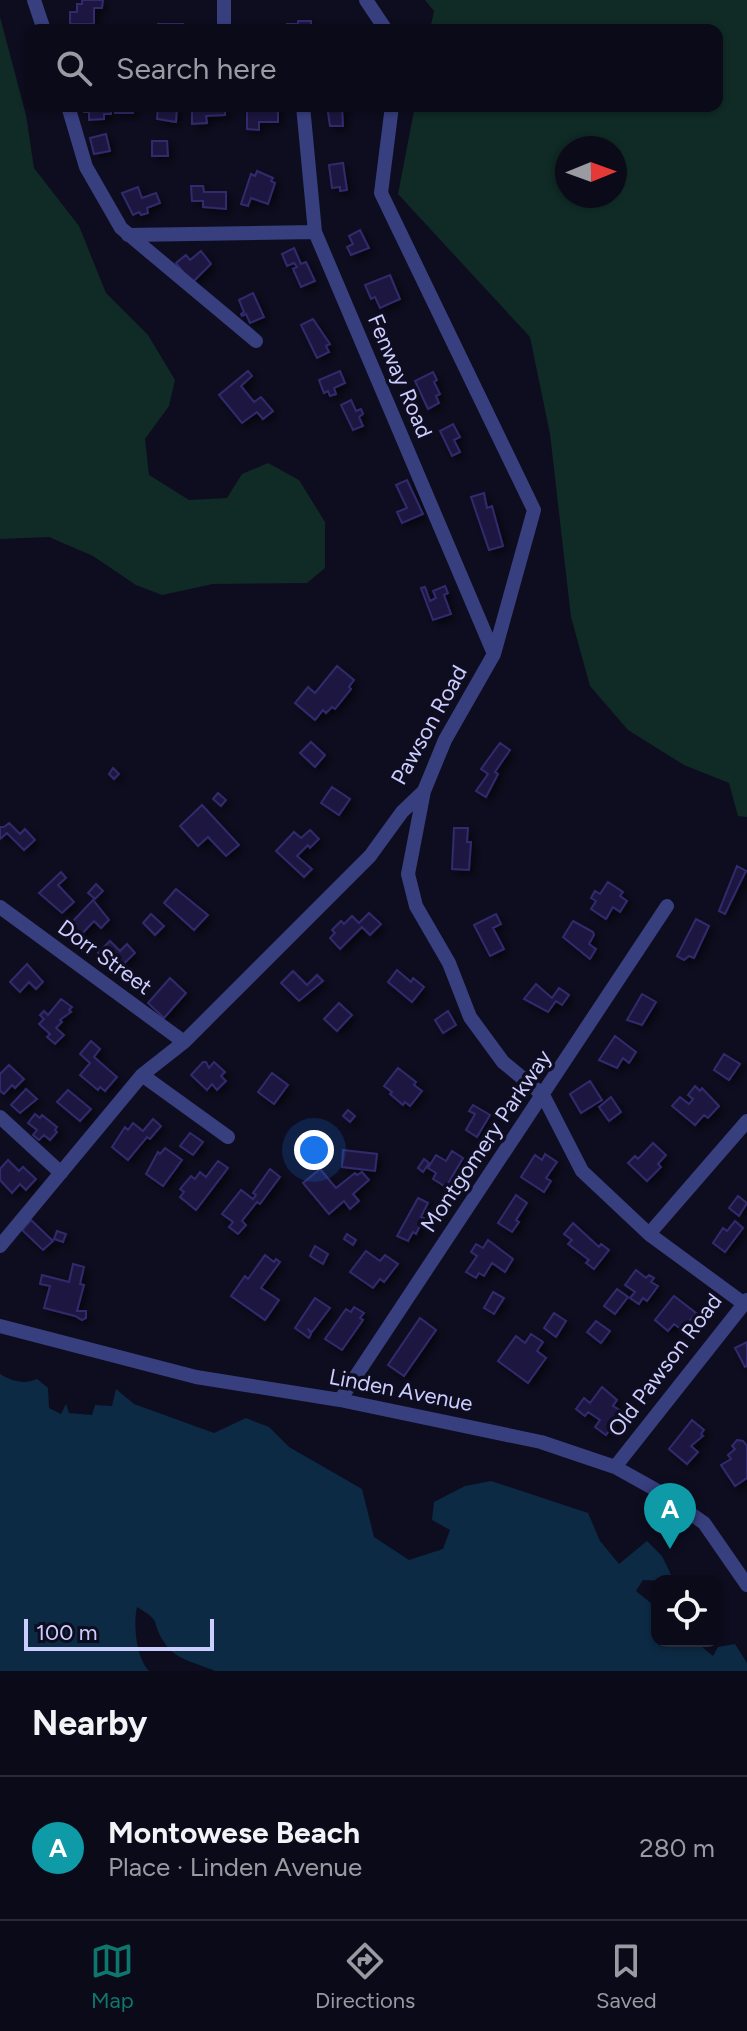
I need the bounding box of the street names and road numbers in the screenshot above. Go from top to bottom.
street label: Fenway Road [362,310,438,442]
street label: Pawson Road [385,661,473,789]
street label: Dorr Street [53,914,157,1000]
street label: Montgomery Parkway [415,1044,557,1237]
street label: Old Pawson Road [602,1288,728,1442]
street label: Linden Avenue [327,1363,475,1417]

